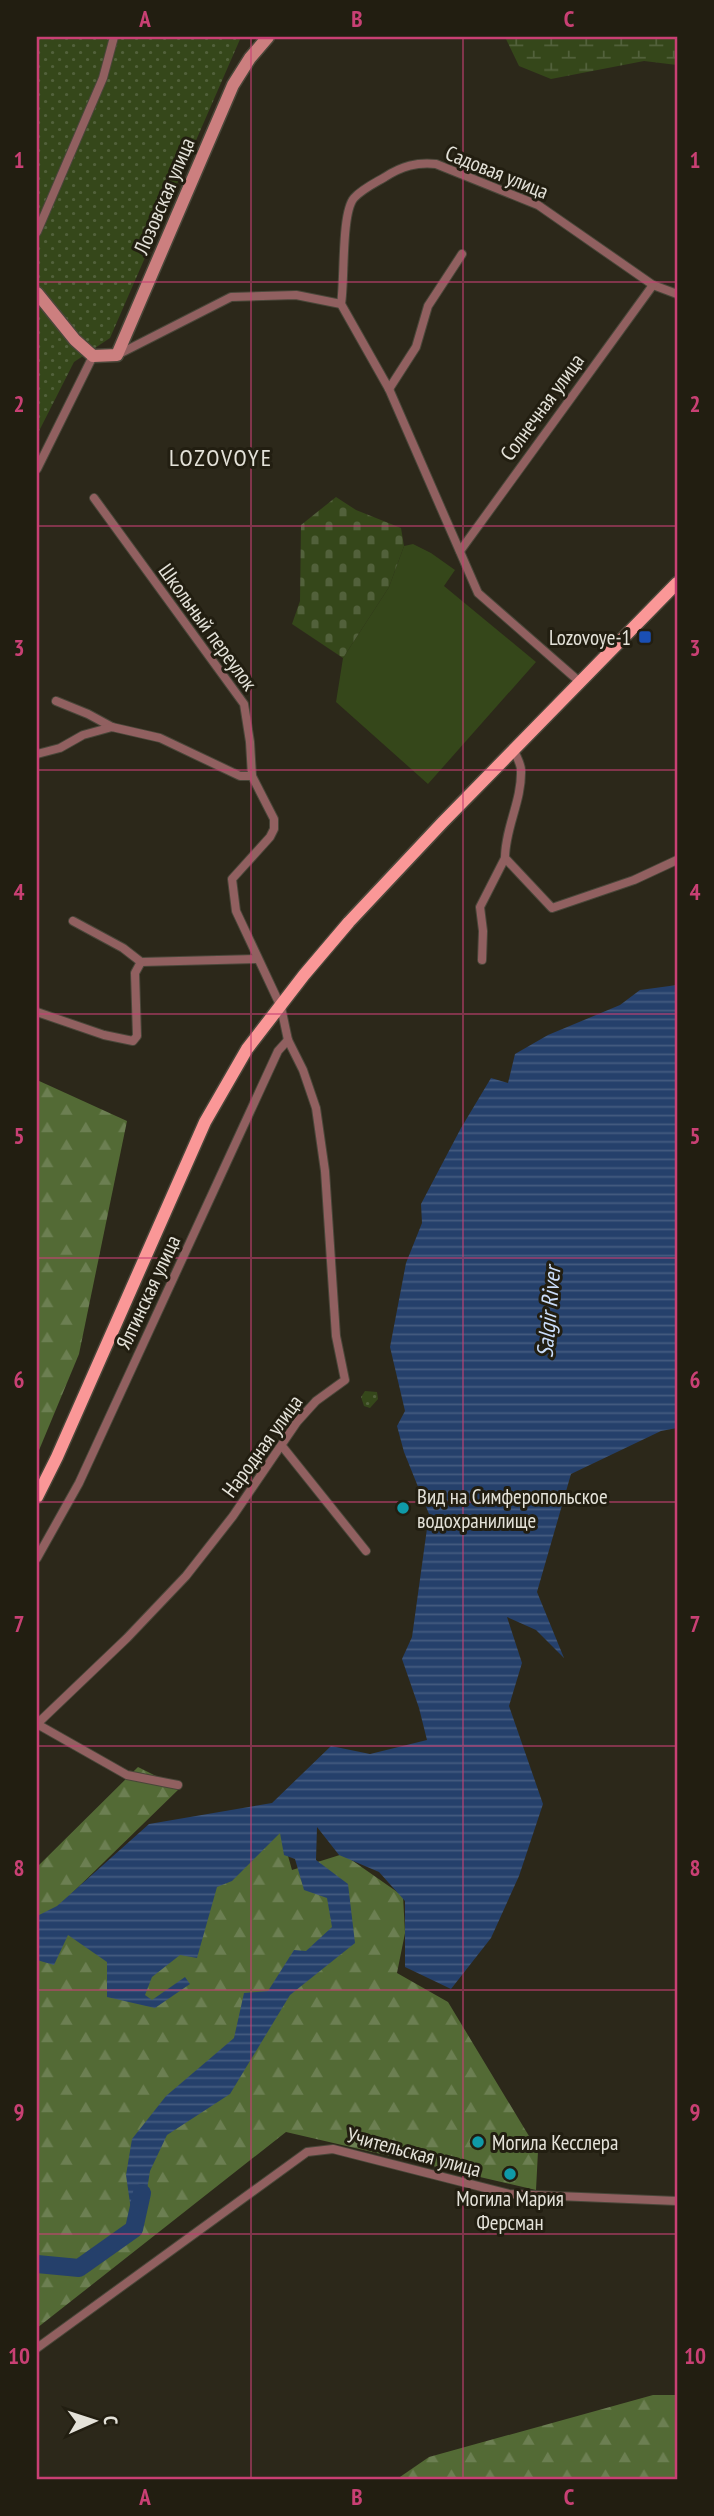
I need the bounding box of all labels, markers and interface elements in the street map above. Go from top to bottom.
text: A [138,4,151,33]
text: B [351,4,363,33]
text: C [564,4,575,33]
street label: Лозовская улица [127,134,201,259]
street label: Садовая улица [442,139,552,205]
text: 1 [14,145,25,174]
text: 1 [690,145,701,174]
street label: Солнечная улица [494,348,590,466]
text: 2 [14,389,25,418]
text: 2 [690,389,701,418]
district label: LOZOVOYE [169,442,273,473]
street label: Школьный переулок [153,558,263,696]
place label: Lozovoye-1 [549,624,631,651]
marker: Lozovoye-1 [637,629,653,645]
text: 3 [14,633,25,662]
text: 3 [690,633,701,662]
text: 4 [14,877,25,906]
text: 4 [690,877,701,906]
text: 5 [14,1121,25,1150]
text: 5 [690,1121,701,1150]
street label: Ялтинская улица [110,1231,186,1353]
water label: Salgir River [530,1262,567,1359]
text: 6 [14,1365,25,1394]
text: 6 [690,1365,701,1394]
street label: Народная улица [216,1389,308,1503]
place label: Вид на Симферопольское водохранилище [417,1483,608,1534]
marker: Вид на Симферопольское водохранилище [395,1500,411,1516]
text: 7 [14,1609,25,1638]
text: 7 [690,1609,701,1638]
text: 8 [14,1853,25,1882]
text: 8 [690,1853,701,1882]
text: 9 [14,2097,25,2126]
text: 9 [690,2097,701,2126]
street label: Учительская улица [344,2121,484,2183]
place label: Могила Кесслера [492,2129,618,2156]
marker: Могила Кесслера [470,2134,486,2150]
marker: Могила Мария Ферсман [502,2166,518,2182]
place label: Могила Мария Ферсман [456,2185,564,2236]
text: 10 [8,2341,30,2370]
text: 10 [684,2341,706,2370]
north arrow [60,2386,130,2456]
text: С [99,2415,123,2425]
text: A [138,2482,151,2511]
text: B [351,2482,363,2511]
text: C [564,2482,575,2511]

